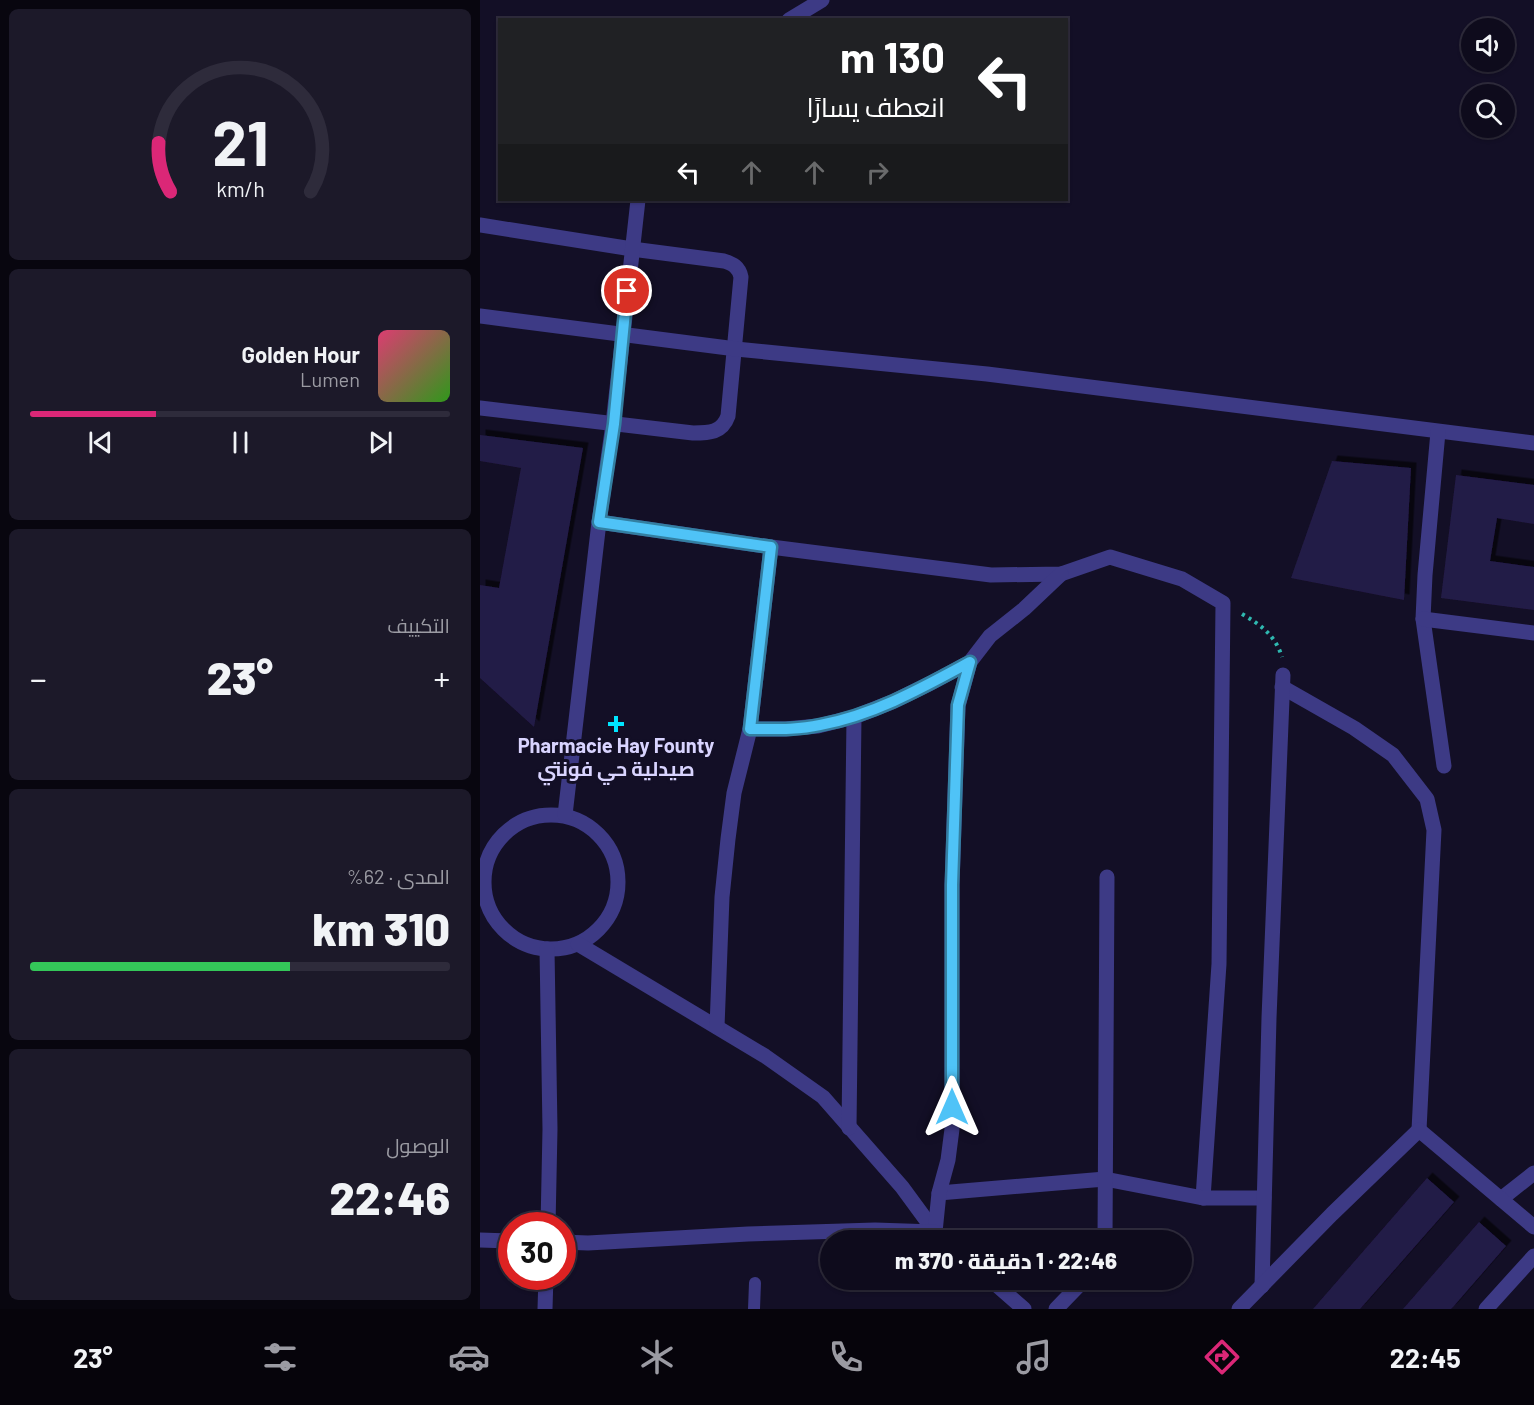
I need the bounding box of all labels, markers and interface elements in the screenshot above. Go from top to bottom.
map controls [1461,18,1515,138]
button: sound [1461,18,1515,72]
text: 130 m [840,31,945,81]
icon: left [966,42,1044,120]
button: search [1461,84,1515,138]
text: انعطف يسارًا [806,90,945,122]
text: 21 [212,104,268,178]
icon: left [672,156,705,189]
icon: ahead [735,156,768,189]
icon: ahead [798,156,831,189]
icon: right [861,156,894,189]
text: km/h [216,176,264,201]
pin [601,265,652,316]
icon: arrive [610,274,643,307]
text: Golden Hour [242,341,360,367]
text: Lumen [300,367,360,391]
icon: previous [84,426,117,459]
icon: pause [224,426,257,459]
icon: next [364,426,397,459]
text: التكييف [387,613,450,637]
text: 23° [207,650,273,704]
text: − [30,658,47,698]
text: + [433,658,450,698]
marker: Pharmacie Hay Founty صيدلية حي فونتي [609,717,623,731]
place label: Pharmacie Hay Founty صيدلية حي فونتي [518,733,714,786]
text: المدى · 62% [347,864,450,888]
text: 310 km [312,901,450,955]
position arrow [920,1075,984,1139]
text: الوصول [386,1133,450,1157]
text: 22:46 [329,1170,450,1224]
speed limit sign: 30 [498,1212,576,1290]
text: 22:46 · 1 دقيقة · 370 m [895,1247,1117,1273]
icon: filters [259,1336,301,1378]
icon: car [448,1336,490,1378]
icon: climate [636,1336,678,1378]
icon: phone [825,1336,867,1378]
icon: music [1013,1336,1055,1378]
icon: directions [1201,1336,1243,1378]
text: 23° [73,1341,113,1373]
text: 22:45 [1390,1341,1461,1373]

